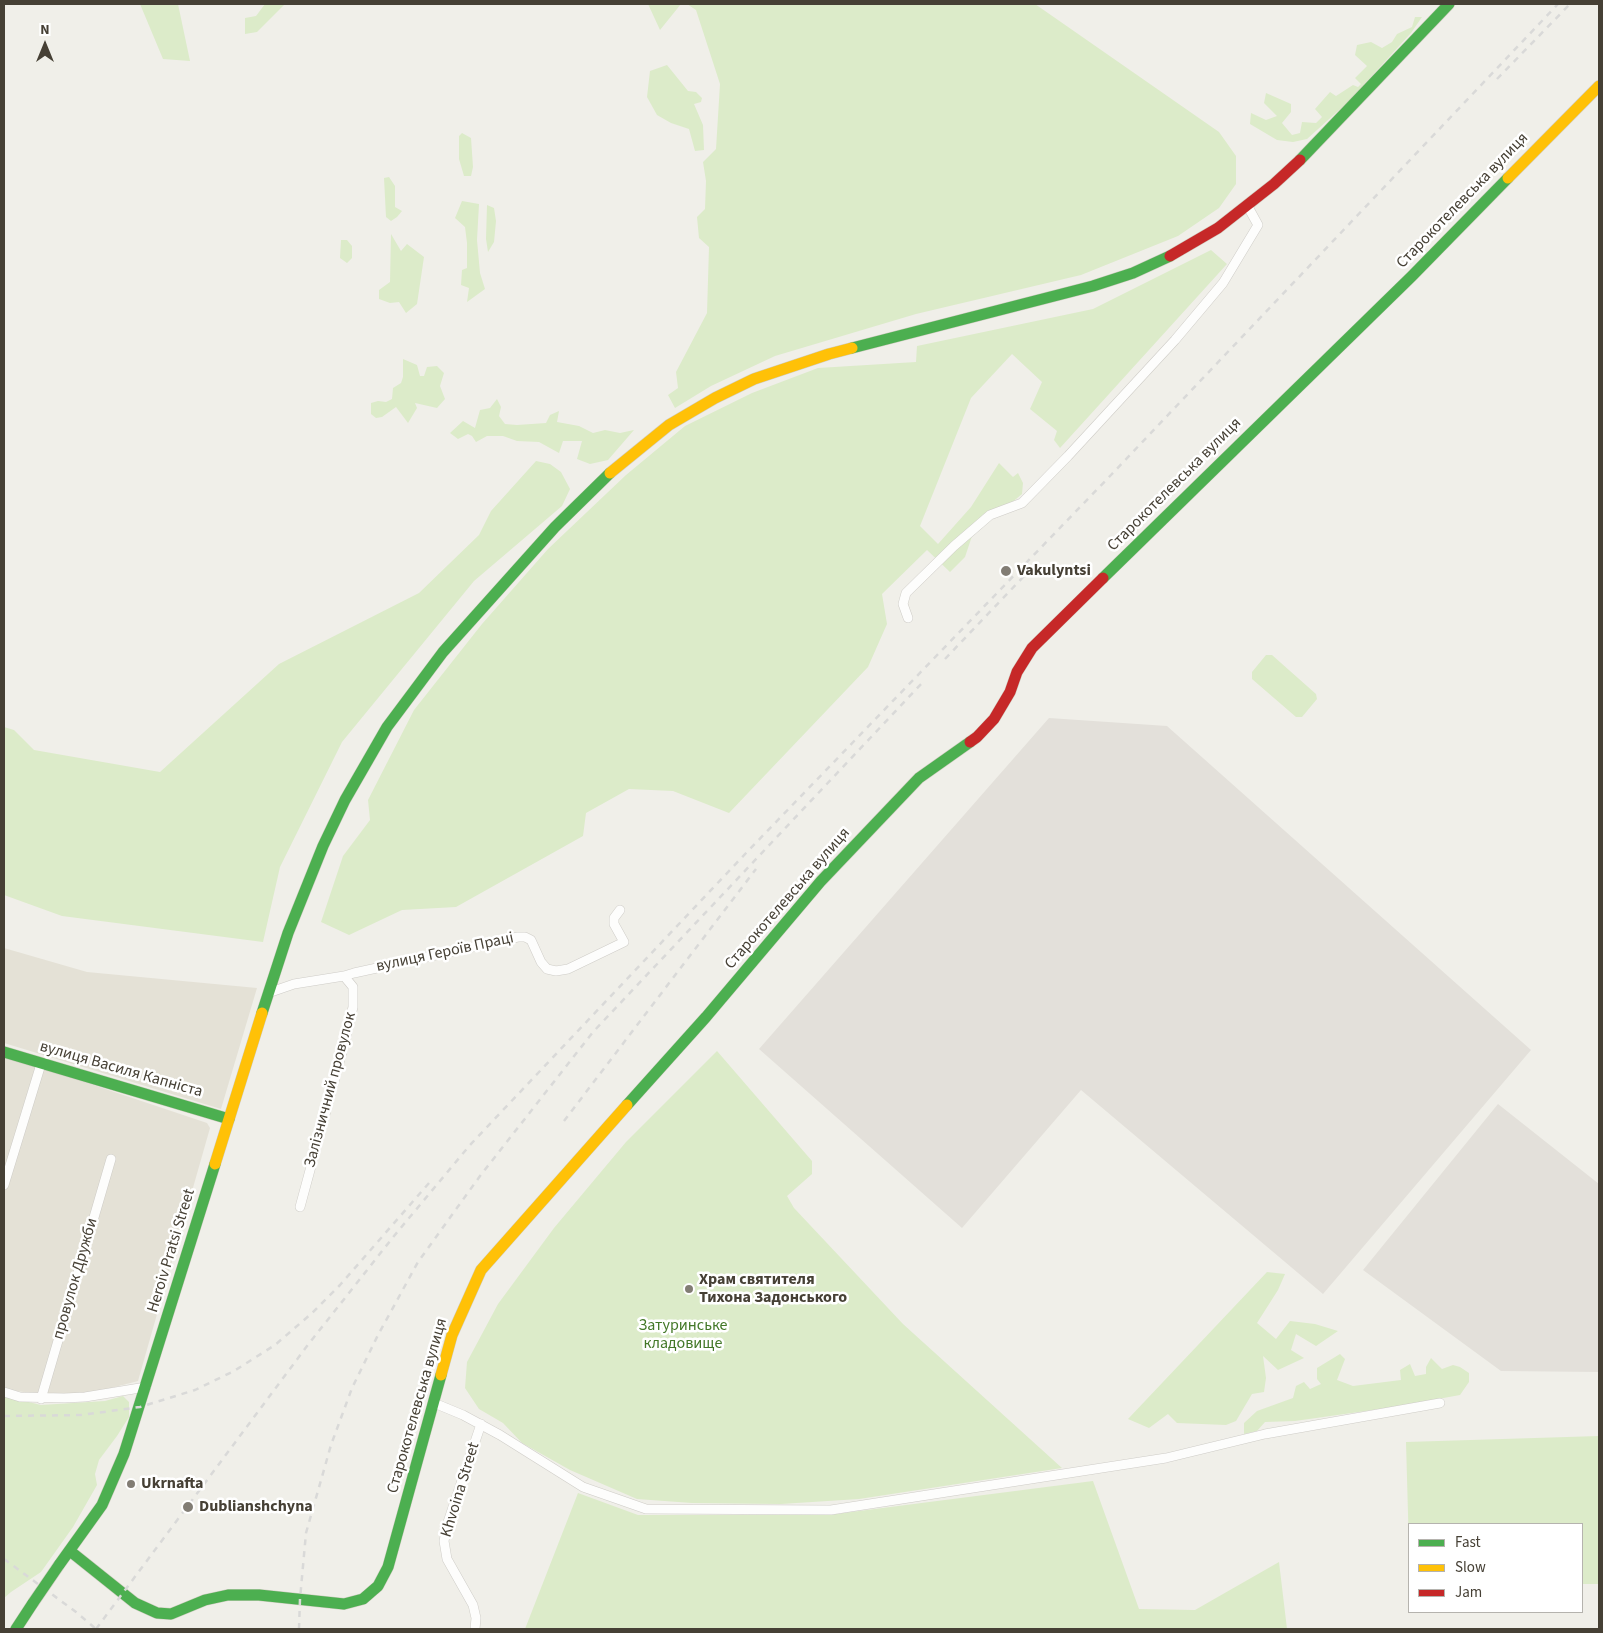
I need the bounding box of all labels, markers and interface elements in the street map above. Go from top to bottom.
north arrow [20,20,70,70]
text: N [40,20,50,40]
street label: Старокотелевська вулиця [1393,129,1533,273]
street label: Старокотелевська вулиця [1104,414,1246,556]
place label: Vakulyntsi [1017,561,1091,581]
marker: Vakulyntsi [999,564,1013,578]
street label: Старокотелевська вулиця [721,824,855,974]
street label: вулиця Героїв Праці [374,929,516,977]
street label: Залізничний провулок [301,1010,361,1170]
street label: вулиця Василя Капніста [37,1038,205,1102]
street label: Heroiv Pratsi Street [144,1187,200,1315]
street label: провулок Дружби [49,1216,103,1342]
place label: Храм святителя Тихона Задонського [699,1270,847,1308]
marker: Храм святителя Тихона Задонського [683,1283,695,1295]
street label: Старокотелевська вулиця [384,1316,452,1496]
park label: Затуринське кладовище [638,1316,728,1354]
street label: Khvoina Street [437,1440,485,1540]
place label: Ukrnafta [141,1474,203,1494]
marker: Ukrnafta [125,1478,137,1490]
place label: Dublianshchyna [199,1497,313,1517]
marker: Dublianshchyna [181,1500,195,1514]
legend [1408,1523,1583,1613]
text: Fast [1455,1532,1481,1553]
text: Slow [1455,1557,1486,1578]
text: Jam [1455,1582,1482,1603]

